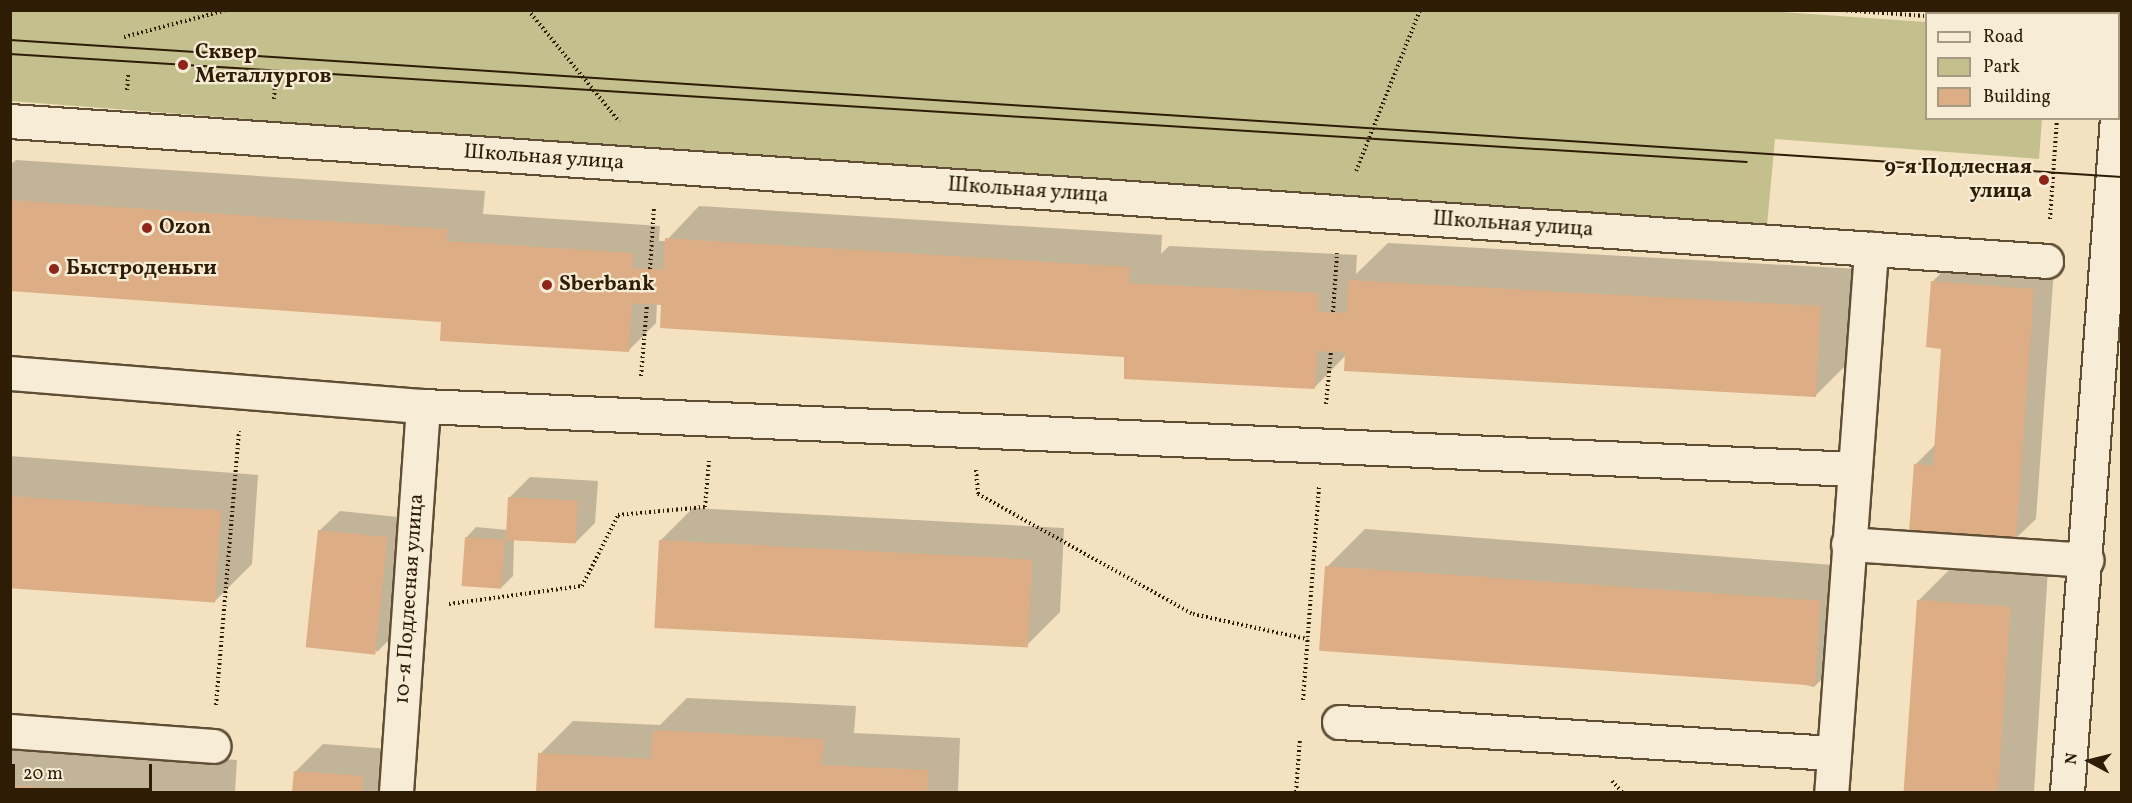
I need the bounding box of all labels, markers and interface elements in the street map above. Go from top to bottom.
legend [1925,12,2120,120]
text: Road [1983,25,2024,50]
place label: Сквер Металлургов [195,40,332,90]
text: Park [1983,55,2020,80]
marker: Сквер Металлургов [176,58,190,72]
text: Building [1983,85,2051,110]
street label: Школьная улица [462,140,626,176]
place label: 9-я Подлесная улица [1884,155,2032,205]
street label: Школьная улица [946,173,1110,209]
marker: 9-я Подлесная улица [2037,173,2051,187]
street label: Школьная улица [1431,207,1595,243]
place label: Ozon [159,215,211,241]
marker: Ozon [140,221,154,235]
place label: Быстроденьги [66,256,217,282]
marker: Быстроденьги [47,262,61,276]
place label: Sberbank [559,272,655,298]
marker: Sberbank [540,278,554,292]
street label: 10-я Подлесная улица [390,493,430,705]
north arrow [2060,731,2120,791]
scale bar [15,752,154,790]
text: N [2061,752,2084,766]
text: 20 m [23,762,63,787]

